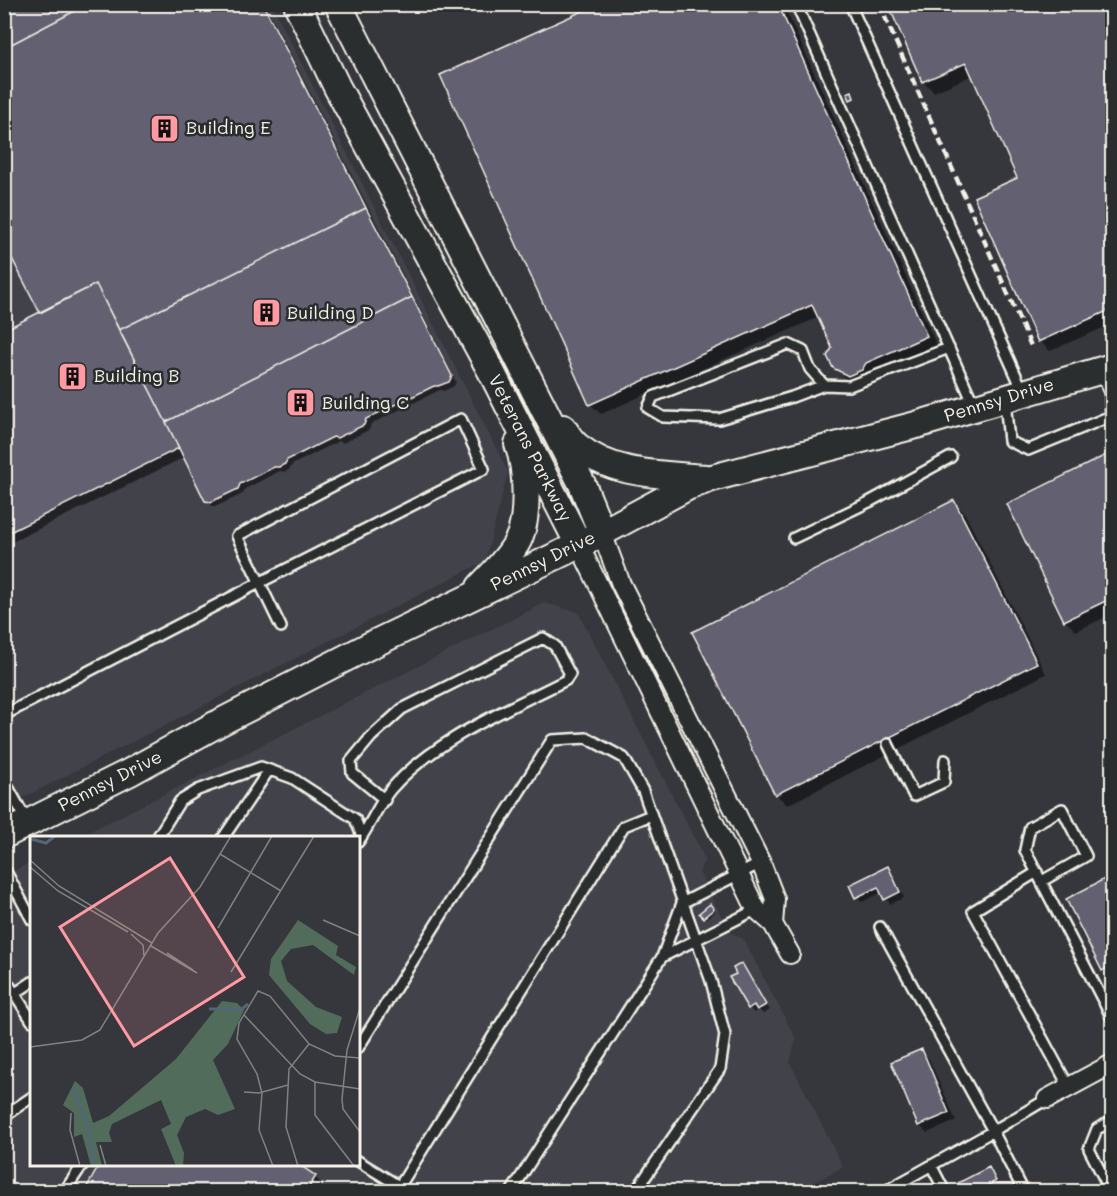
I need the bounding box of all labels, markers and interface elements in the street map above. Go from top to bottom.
building icon: Building E [149,112,181,144]
place label: Building E [186,115,270,139]
building icon: Building D [250,297,282,329]
place label: Building D [287,300,374,324]
building icon: Building B [57,360,89,392]
place label: Building B [94,363,179,387]
street label: Veterans Parkway [483,370,578,525]
street label: Pennsy Drive [941,371,1057,427]
building icon: Building C [285,387,317,419]
place label: Building C [322,390,409,414]
street label: Pennsy Drive [486,524,599,596]
street label: Pennsy Drive [54,744,166,817]
inset map [30,836,360,1166]

